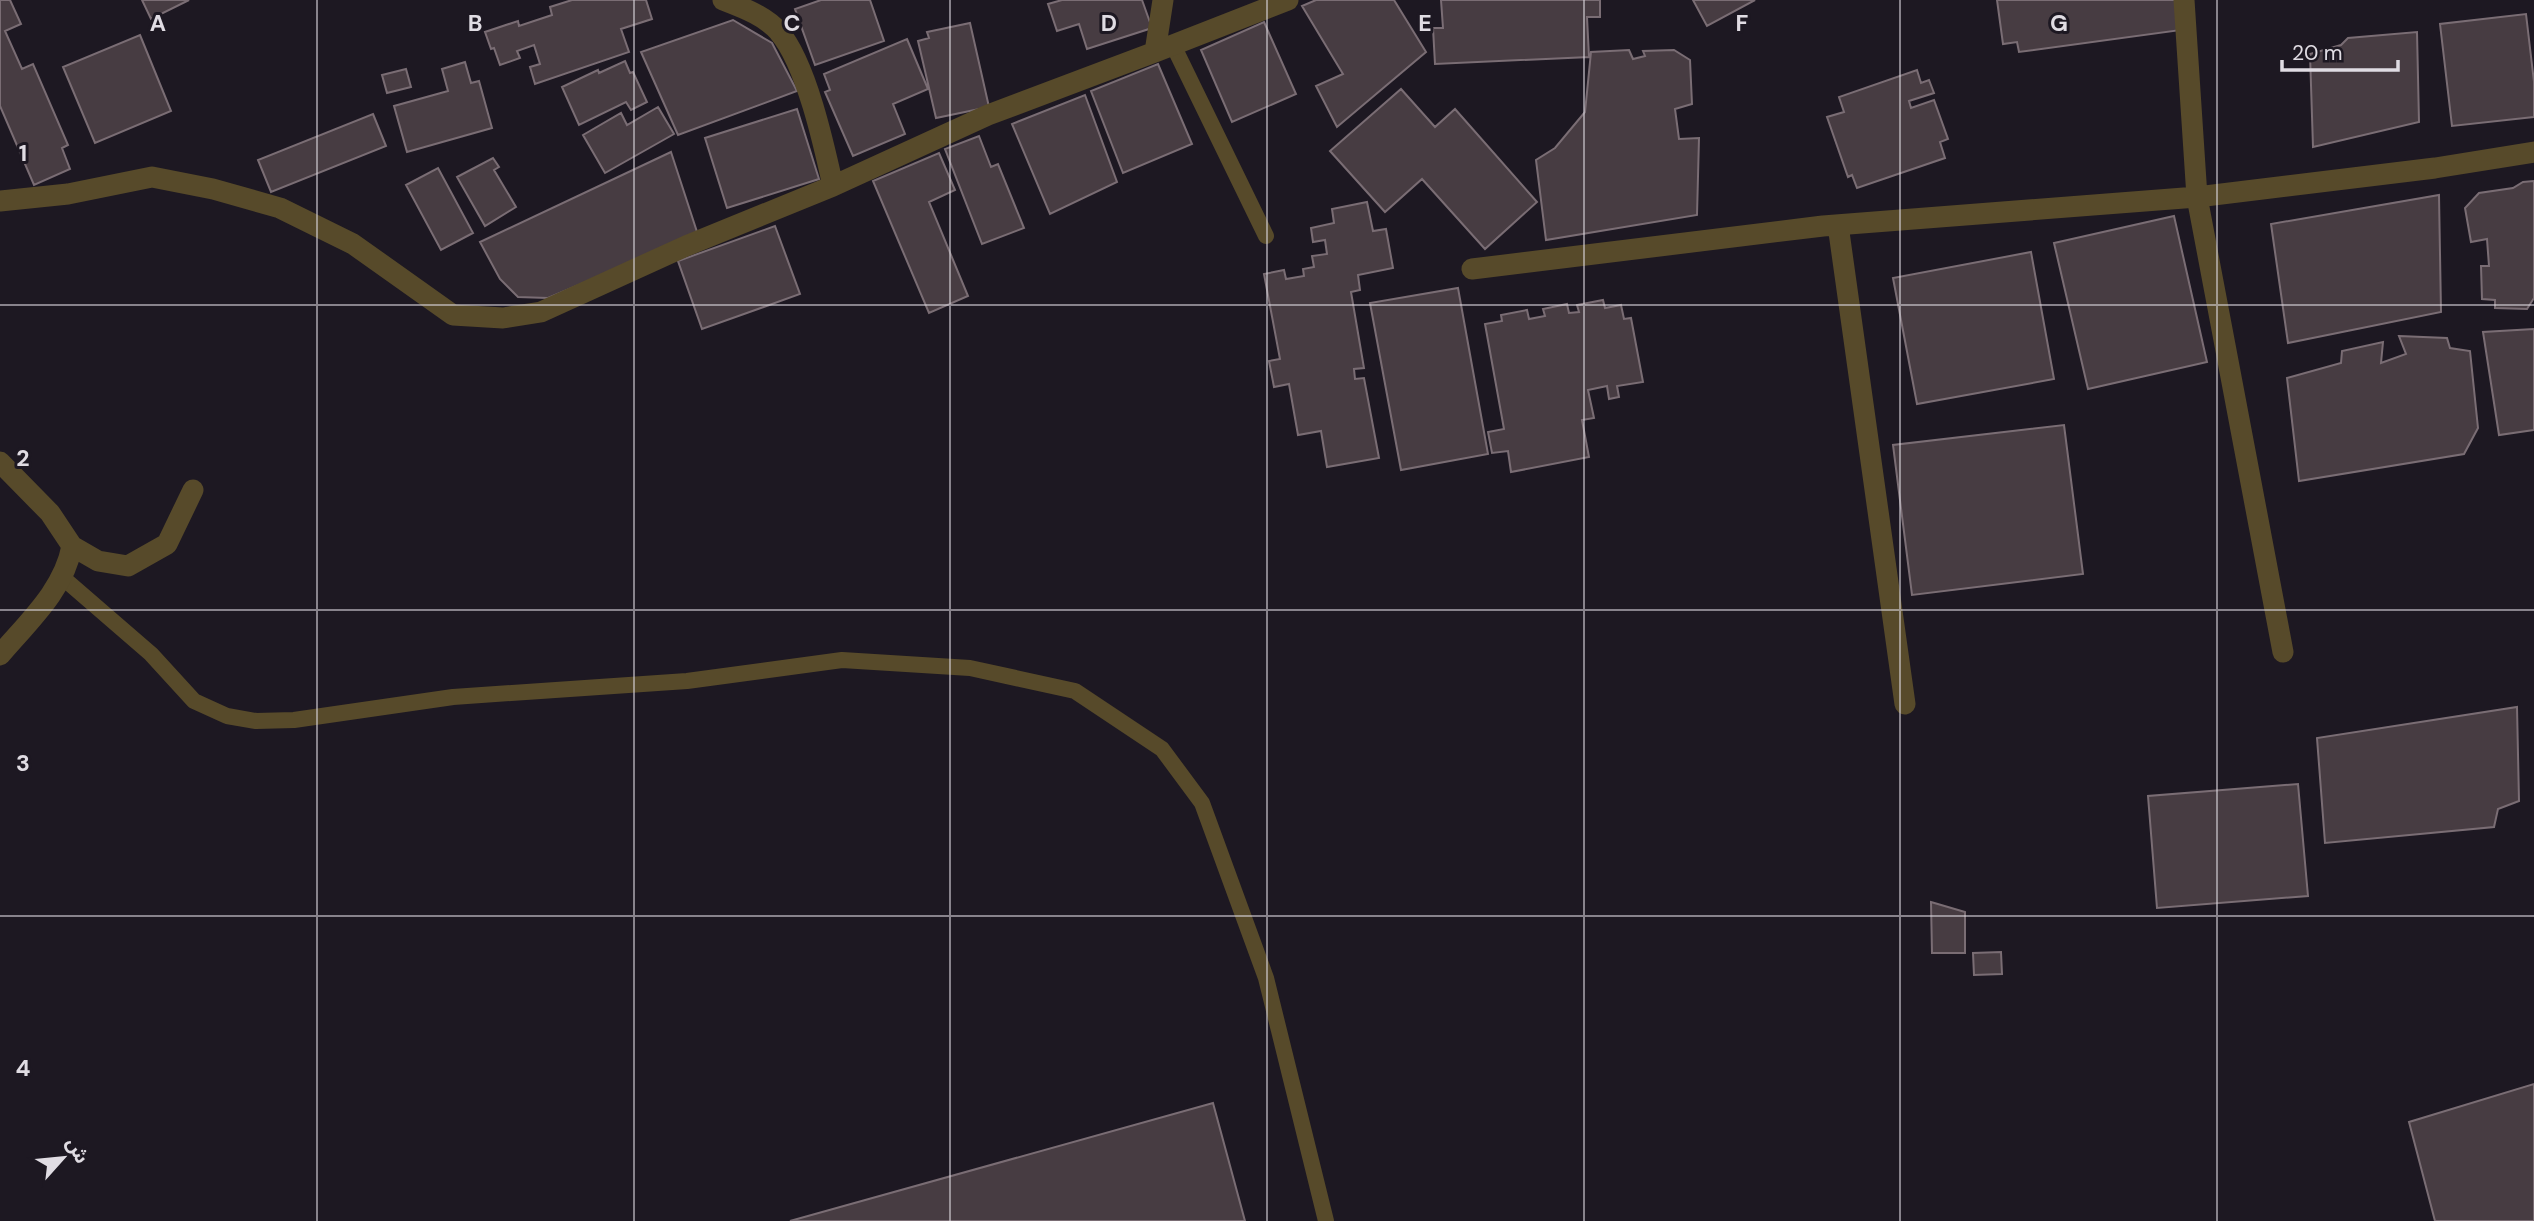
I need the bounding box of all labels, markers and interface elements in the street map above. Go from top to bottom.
text: A [150,8,166,38]
text: B [468,8,482,38]
text: C [784,8,800,38]
text: D [1101,8,1117,38]
text: E [1418,8,1432,38]
text: F [1736,8,1749,38]
text: G [2050,8,2068,38]
scale bar [2282,28,2398,72]
text: 20 m [2292,39,2343,67]
text: 1 [19,138,27,168]
text: 2 [16,443,30,473]
text: 3 [16,748,30,778]
text: 4 [16,1053,31,1083]
north arrow [28,1123,98,1193]
text: ش [61,1133,95,1168]

